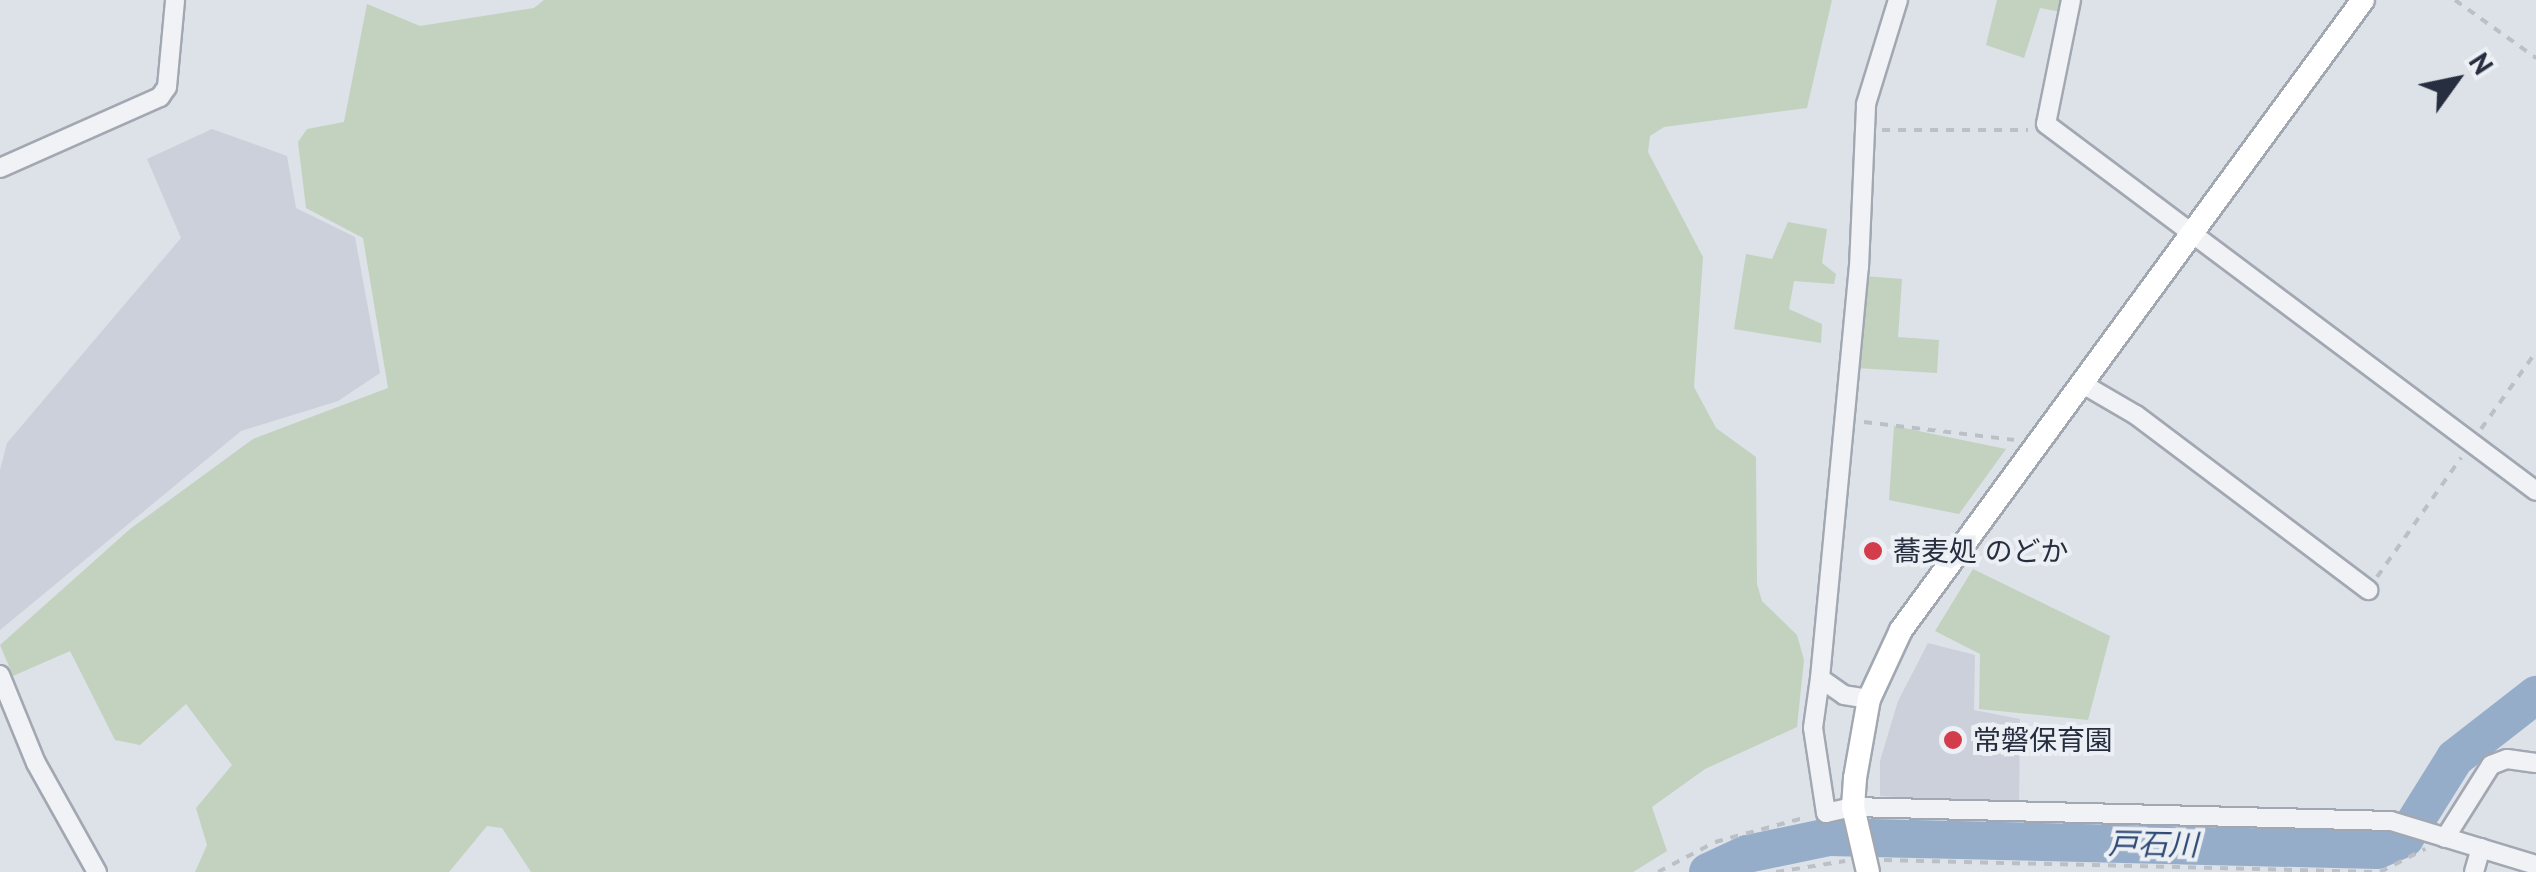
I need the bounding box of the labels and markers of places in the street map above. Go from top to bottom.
place label: 蕎麦処 のどか [1893,534,2068,568]
marker: 蕎麦処 のどか [1862,540,1884,562]
place label: 常磐保育園 [1973,723,2113,757]
marker: 常磐保育園 [1942,729,1964,751]

